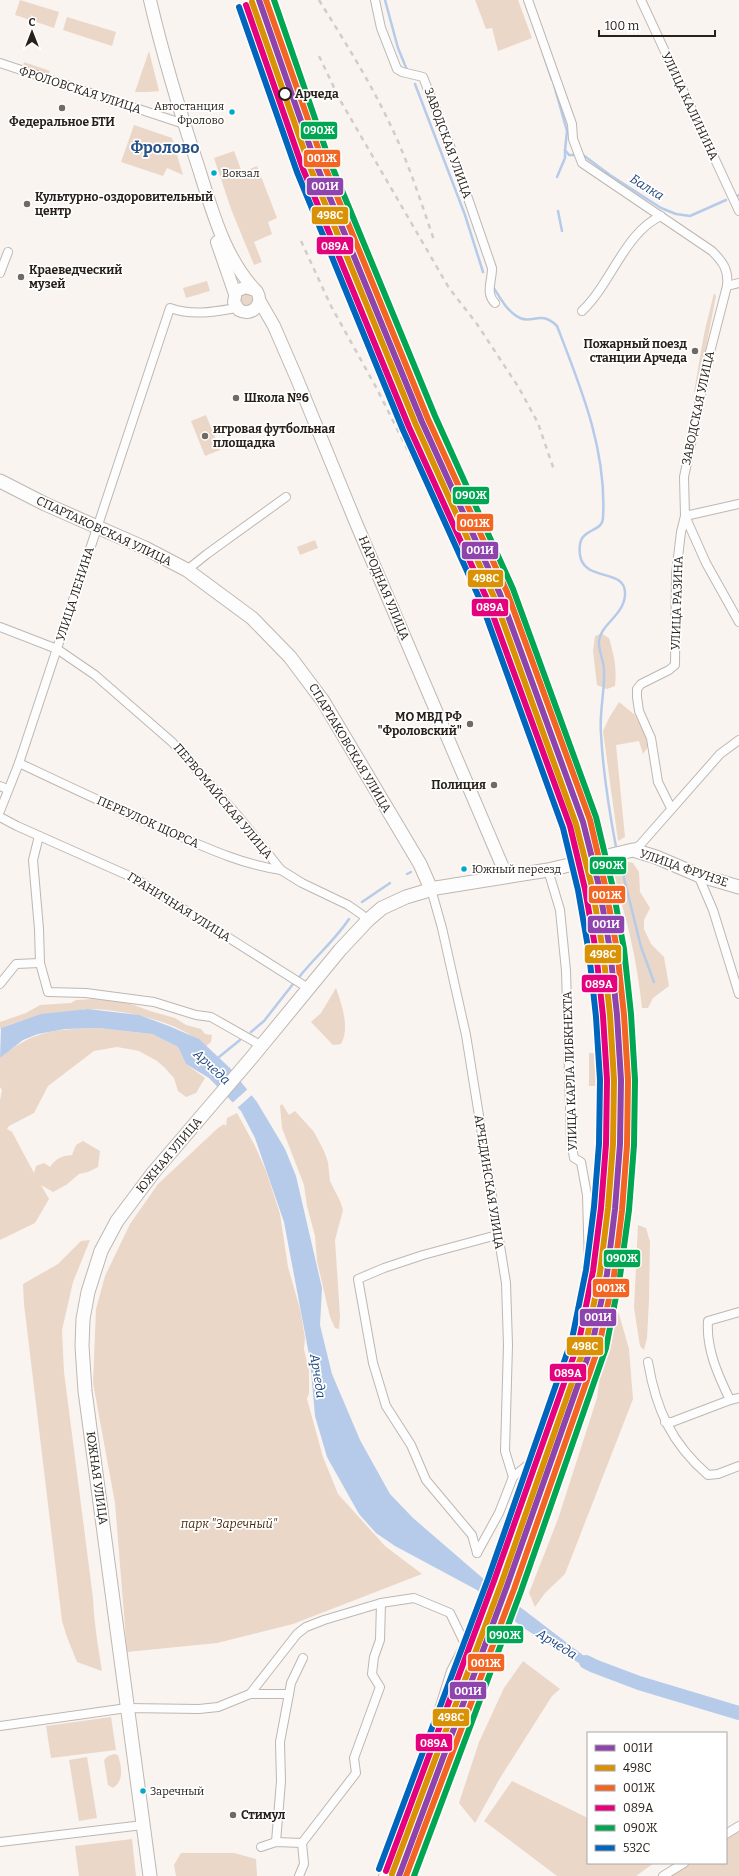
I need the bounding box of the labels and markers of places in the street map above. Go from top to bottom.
marker: Арчеда [278,87,292,101]
place label: Арчеда [295,87,339,101]
place label: Автостанция Фролово [154,100,224,127]
marker: Федеральное БТИ [57,103,67,113]
marker: Автостанция Фролово [227,107,237,117]
place label: Федеральное БТИ [9,115,115,129]
place label: Вокзал [222,167,260,180]
marker: Вокзал [209,168,219,178]
place label: Культурно-оздоровительный центр [35,190,213,218]
marker: Культурно-оздоровительный центр [22,199,32,209]
place label: Краеведческий музей [29,263,122,291]
marker: Краеведческий музей [16,272,26,282]
place label: Пожарный поезд станции Арчеда [584,337,687,365]
marker: Пожарный поезд станции Арчеда [690,346,700,356]
place label: Школа №6 [244,391,309,405]
marker: Школа №6 [231,393,241,403]
place label: игровая футбольная площадка [213,422,335,450]
marker: игровая футбольная площадка [200,431,210,441]
place label: МО МВД РФ "Фроловский" [377,710,462,738]
marker: МО МВД РФ "Фроловский" [465,719,475,729]
place label: Полиция [431,778,486,792]
marker: Полиция [489,780,499,790]
place label: Южный переезд [472,863,561,876]
marker: Южный переезд [459,864,469,874]
place label: Заречный [150,1785,204,1798]
marker: Заречный [138,1786,148,1796]
place label: Стимул [241,1808,286,1822]
marker: Стимул [228,1810,238,1820]

